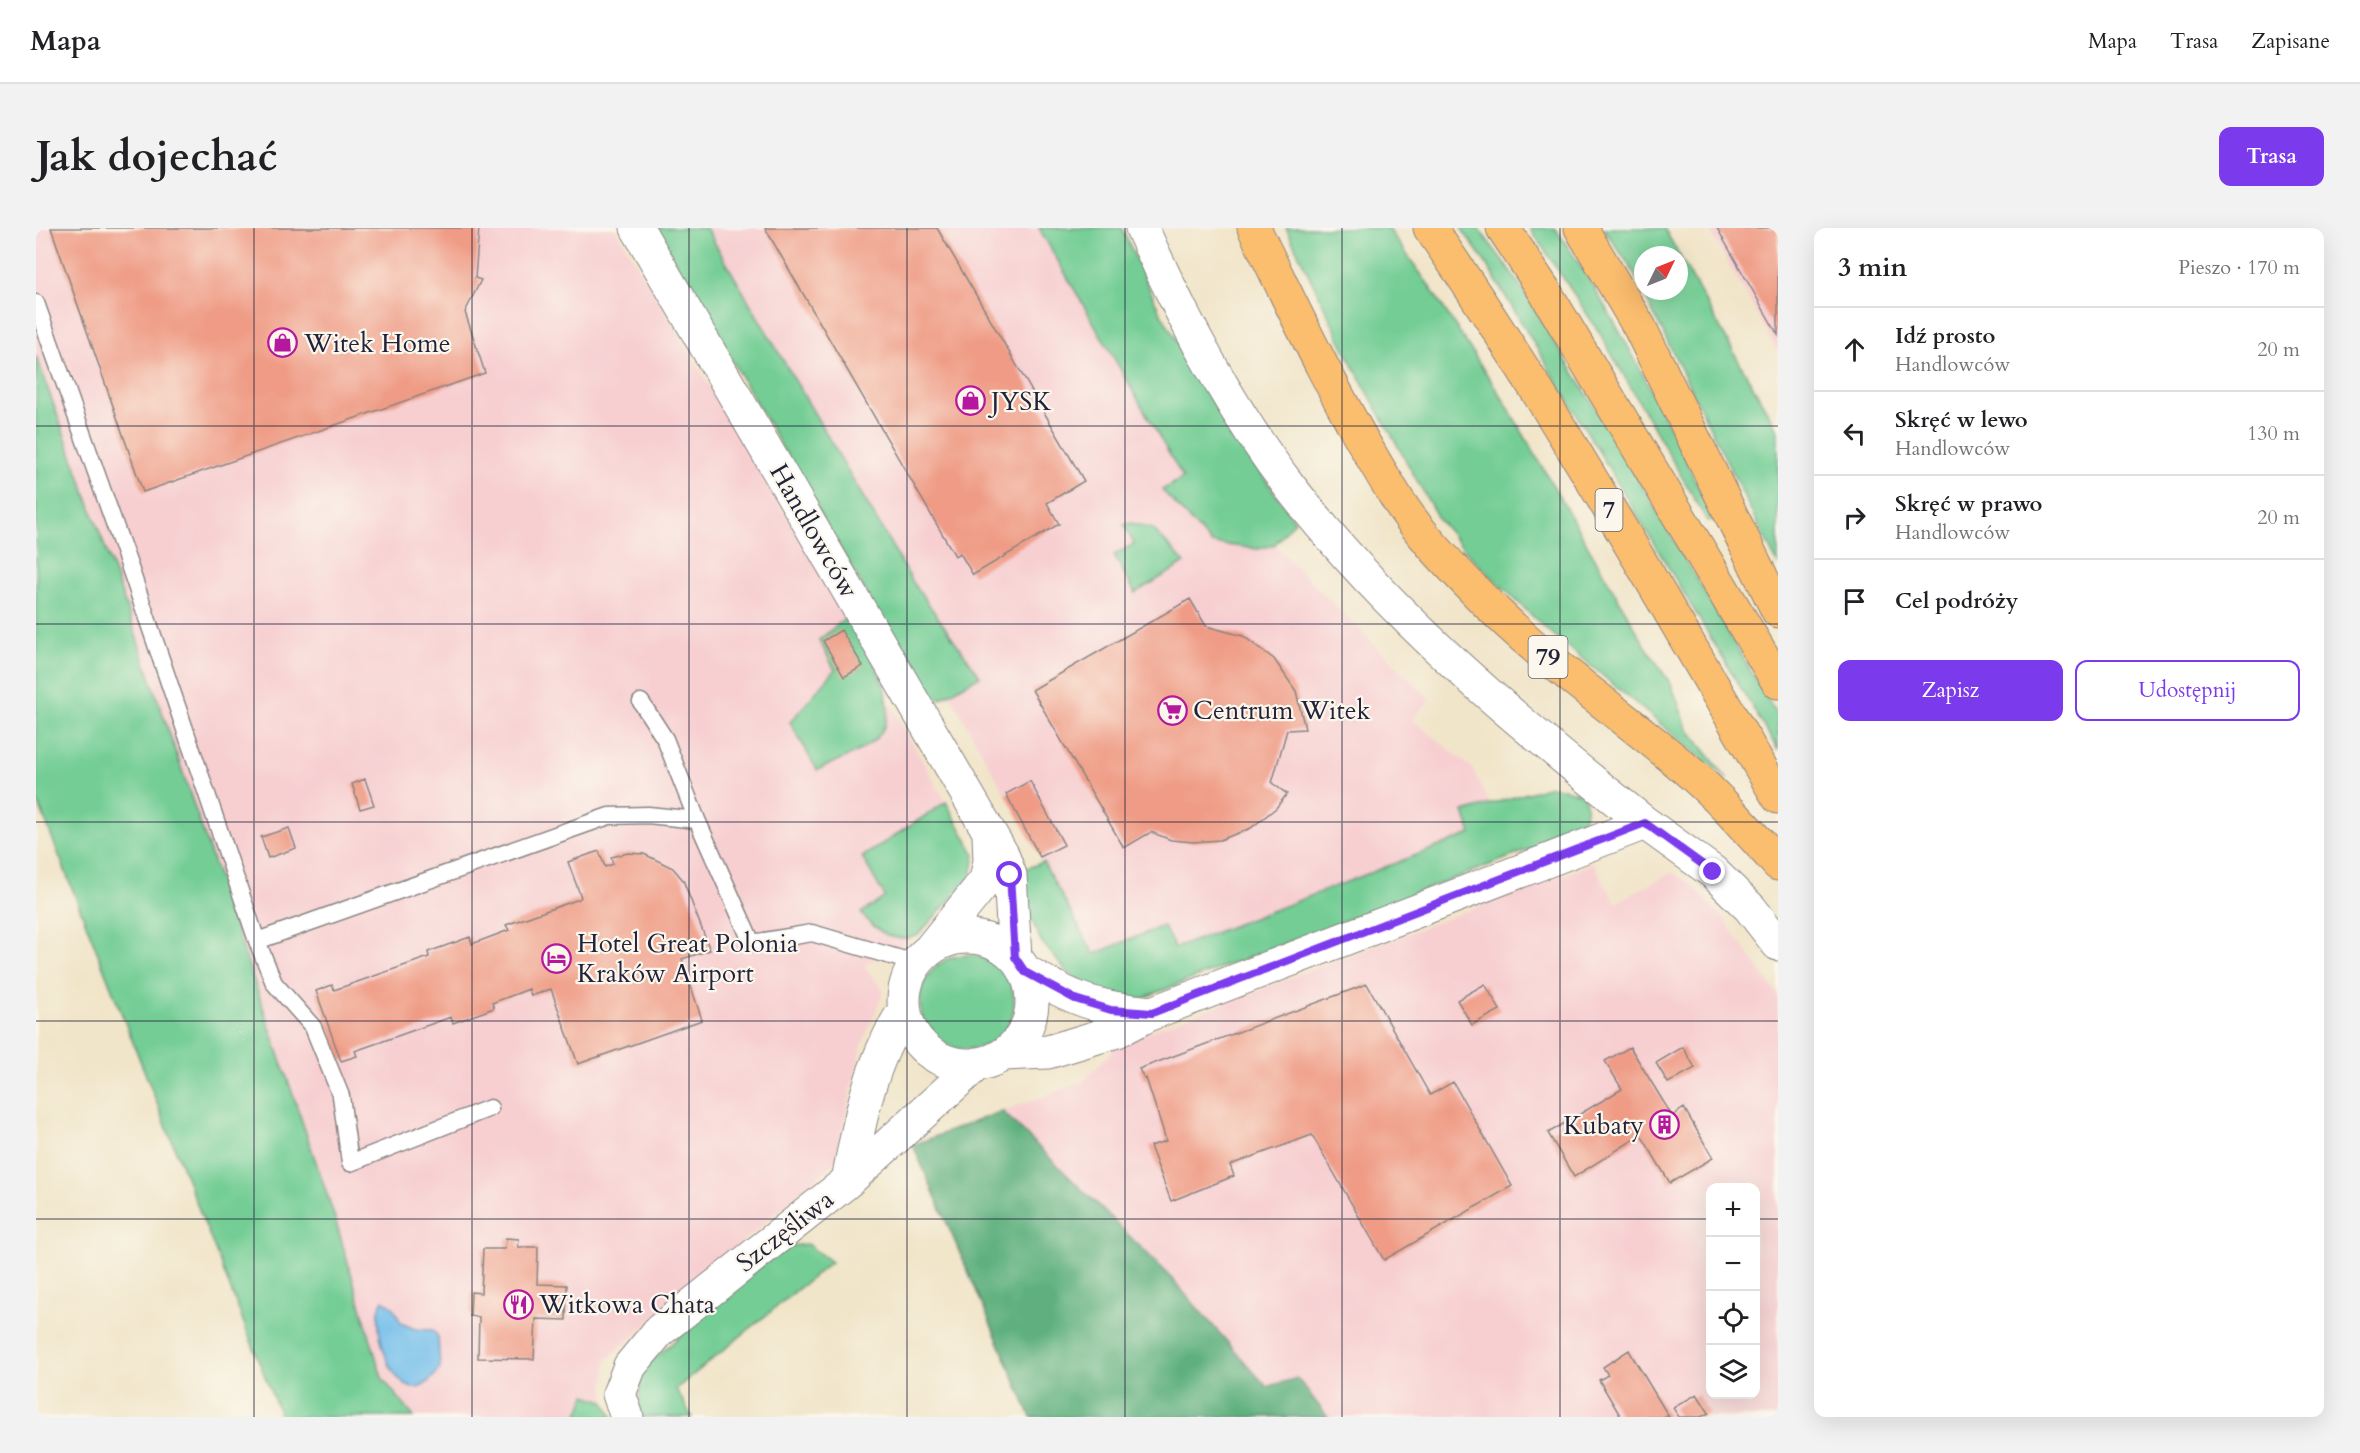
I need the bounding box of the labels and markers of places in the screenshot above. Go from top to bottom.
place label: Witek Home [303,326,451,361]
shop icon: Witek Home [267,327,299,359]
place label: JYSK [987,384,1052,419]
shop icon: JYSK [954,385,986,417]
place label: Centrum Witek [1193,693,1370,728]
supermarket icon: Centrum Witek [1156,694,1188,726]
place label: Hotel Great Polonia Kraków Airport [577,926,798,991]
hotel icon: Hotel Great Polonia Kraków Airport [540,942,572,974]
place label: Kubaty [1563,1108,1644,1143]
building icon: Kubaty [1649,1109,1681,1141]
place label: Witkowa Chata [538,1287,715,1322]
restaurant icon: Witkowa Chata [502,1288,534,1320]

